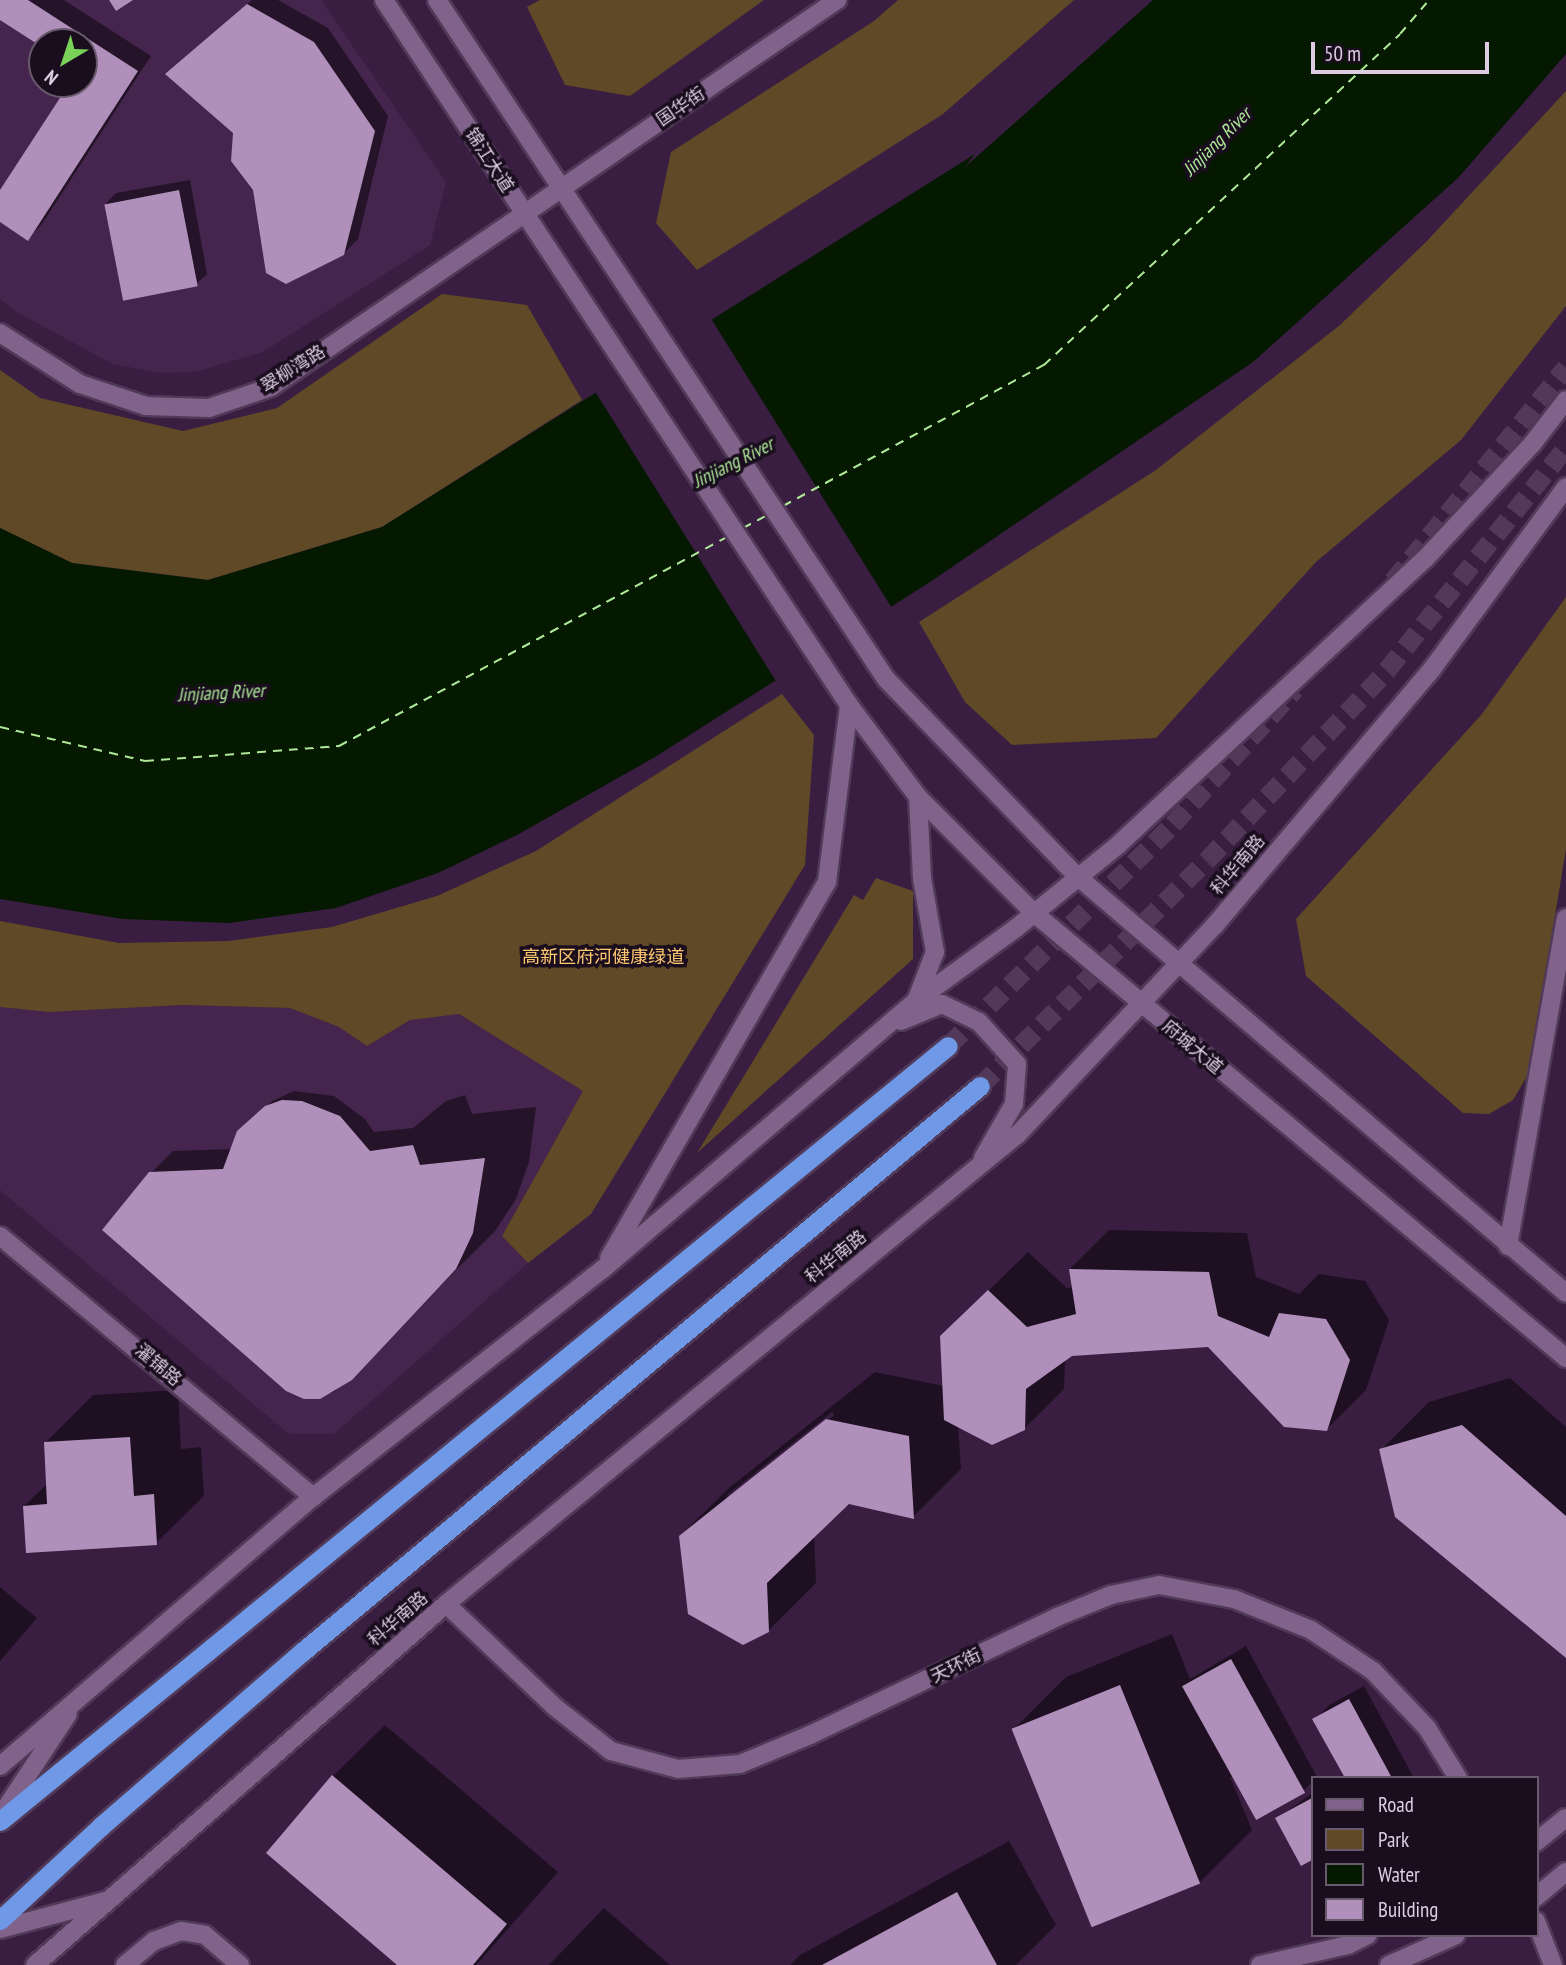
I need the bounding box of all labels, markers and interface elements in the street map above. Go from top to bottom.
north arrow [28,28,98,98]
scale bar [1314,28,1492,72]
text: 50 m [1324,40,1361,67]
text: N [40,65,63,90]
street label: 国华街 [653,83,709,131]
water label: Jinjiang River [1178,103,1256,181]
street label: 锦江大道 [460,124,518,196]
street label: 翠柳湾路 [257,341,329,397]
water label: Jinjiang River [689,433,777,493]
water label: Jinjiang River [177,679,265,707]
street label: 科华南路 [1207,830,1269,900]
park label: 高新区府河健康绿道 [522,946,684,968]
street label: 府城大道 [1157,1016,1227,1078]
street label: 科华南路 [801,1226,871,1288]
street label: 濯锦路 [130,1339,186,1391]
street label: 科华南路 [364,1587,432,1651]
street label: 天环街 [927,1644,985,1688]
legend [1310,1776,1538,1937]
text: Road [1378,1791,1414,1818]
text: Park [1378,1826,1409,1853]
text: Water [1378,1861,1420,1888]
text: Building [1378,1896,1438,1923]

